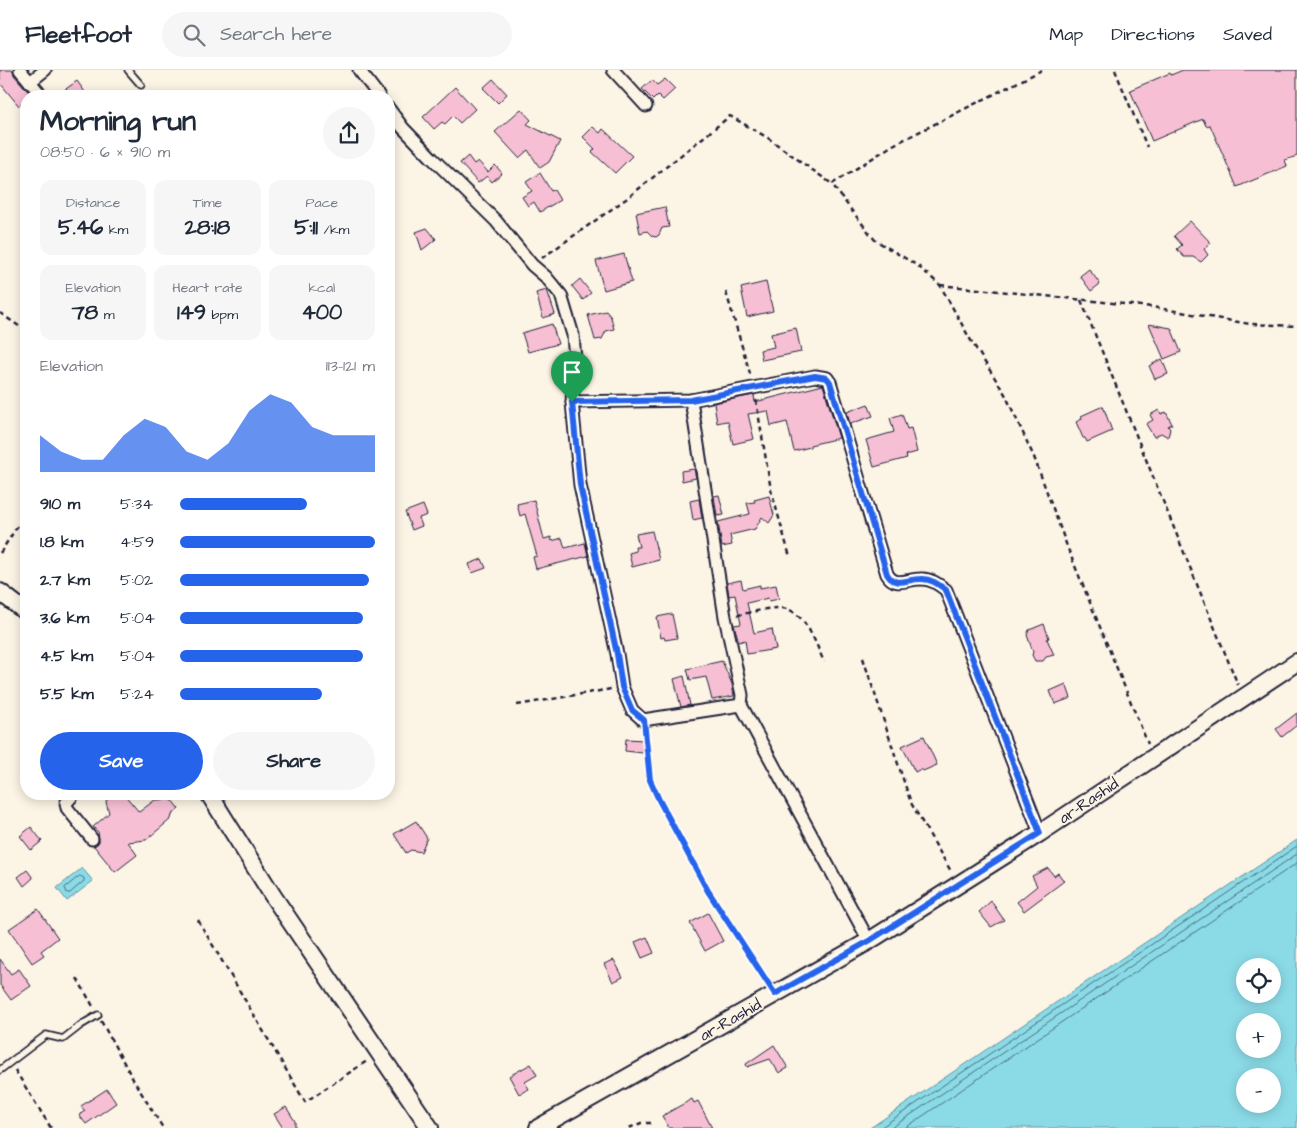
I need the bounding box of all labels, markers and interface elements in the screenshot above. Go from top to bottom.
search box [162,12,512,57]
text: Fleetfoot [25,18,132,52]
icon: search [180,21,208,49]
text: Search here [220,21,332,48]
text: Map [1049,22,1083,47]
text: Directions [1111,22,1195,47]
text: Saved [1223,22,1272,47]
text: Morning run [40,102,196,141]
button: share [323,107,375,159]
text: 08:50 · 6 × 910 m [40,141,170,163]
text: Distance [66,193,120,213]
text: Time [193,193,222,213]
text: Pace [306,193,338,213]
text: 5.46 [58,213,103,242]
text: 28:18 [185,213,230,242]
text: 5:11 [294,213,318,242]
text: km [103,220,128,240]
text: /km [318,220,349,240]
text: Elevation [66,278,121,298]
text: Heart rate [172,278,243,298]
text: kcal [308,278,335,298]
text: 78 [72,298,98,327]
text: 149 [177,298,206,327]
text: 400 [301,298,342,327]
text: m [98,305,115,325]
text: bpm [206,305,238,325]
pin [551,351,593,402]
text: Elevation [40,355,103,377]
text: 113–121 m [326,355,375,377]
icon: arrive [558,358,586,386]
text: 910 m [40,493,80,515]
text: 5:34 [120,493,153,515]
text: 1.8 km [40,531,83,553]
text: 4:59 [120,531,154,553]
text: 2.7 km [40,569,90,591]
text: 5:02 [120,569,153,591]
text: 3.6 km [40,607,89,629]
text: 5:04 [120,607,155,629]
text: 4.5 km [40,645,93,667]
text: 5:04 [120,645,155,667]
text: 5.5 km [40,683,94,705]
text: 5:24 [120,683,154,705]
button: Save [40,732,203,790]
button: Share [213,732,375,790]
street label: ar-Rashid [1054,773,1123,829]
map controls [1236,958,1281,1113]
button: locate [1236,958,1281,1003]
street label: ar-Rashid [696,993,765,1046]
button: + [1236,1013,1281,1058]
button: − [1236,1068,1281,1113]

